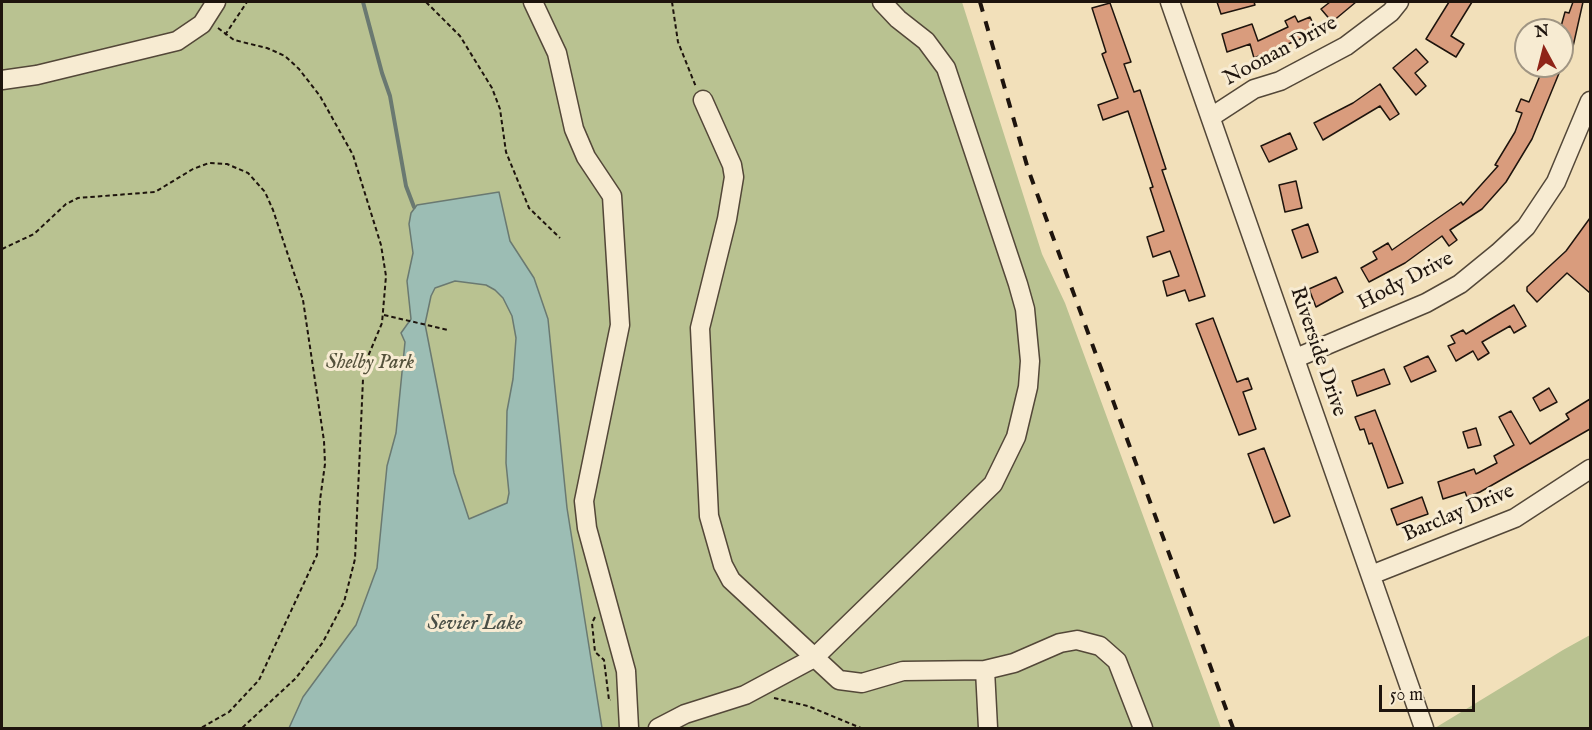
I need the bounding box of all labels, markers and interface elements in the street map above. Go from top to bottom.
street label: Noonan Drive [1220,12,1342,92]
north arrow [1514,18,1574,78]
text: N [1534,21,1550,43]
street label: Hody Drive [1354,247,1458,317]
street label: Riverside Drive [1283,284,1351,420]
park label: Shelby Park [326,351,414,377]
street label: Barclay Drive [1400,479,1518,549]
water label: Sevier Lake [427,611,523,637]
scale bar [1382,673,1478,711]
text: 50 m [1390,684,1423,707]

